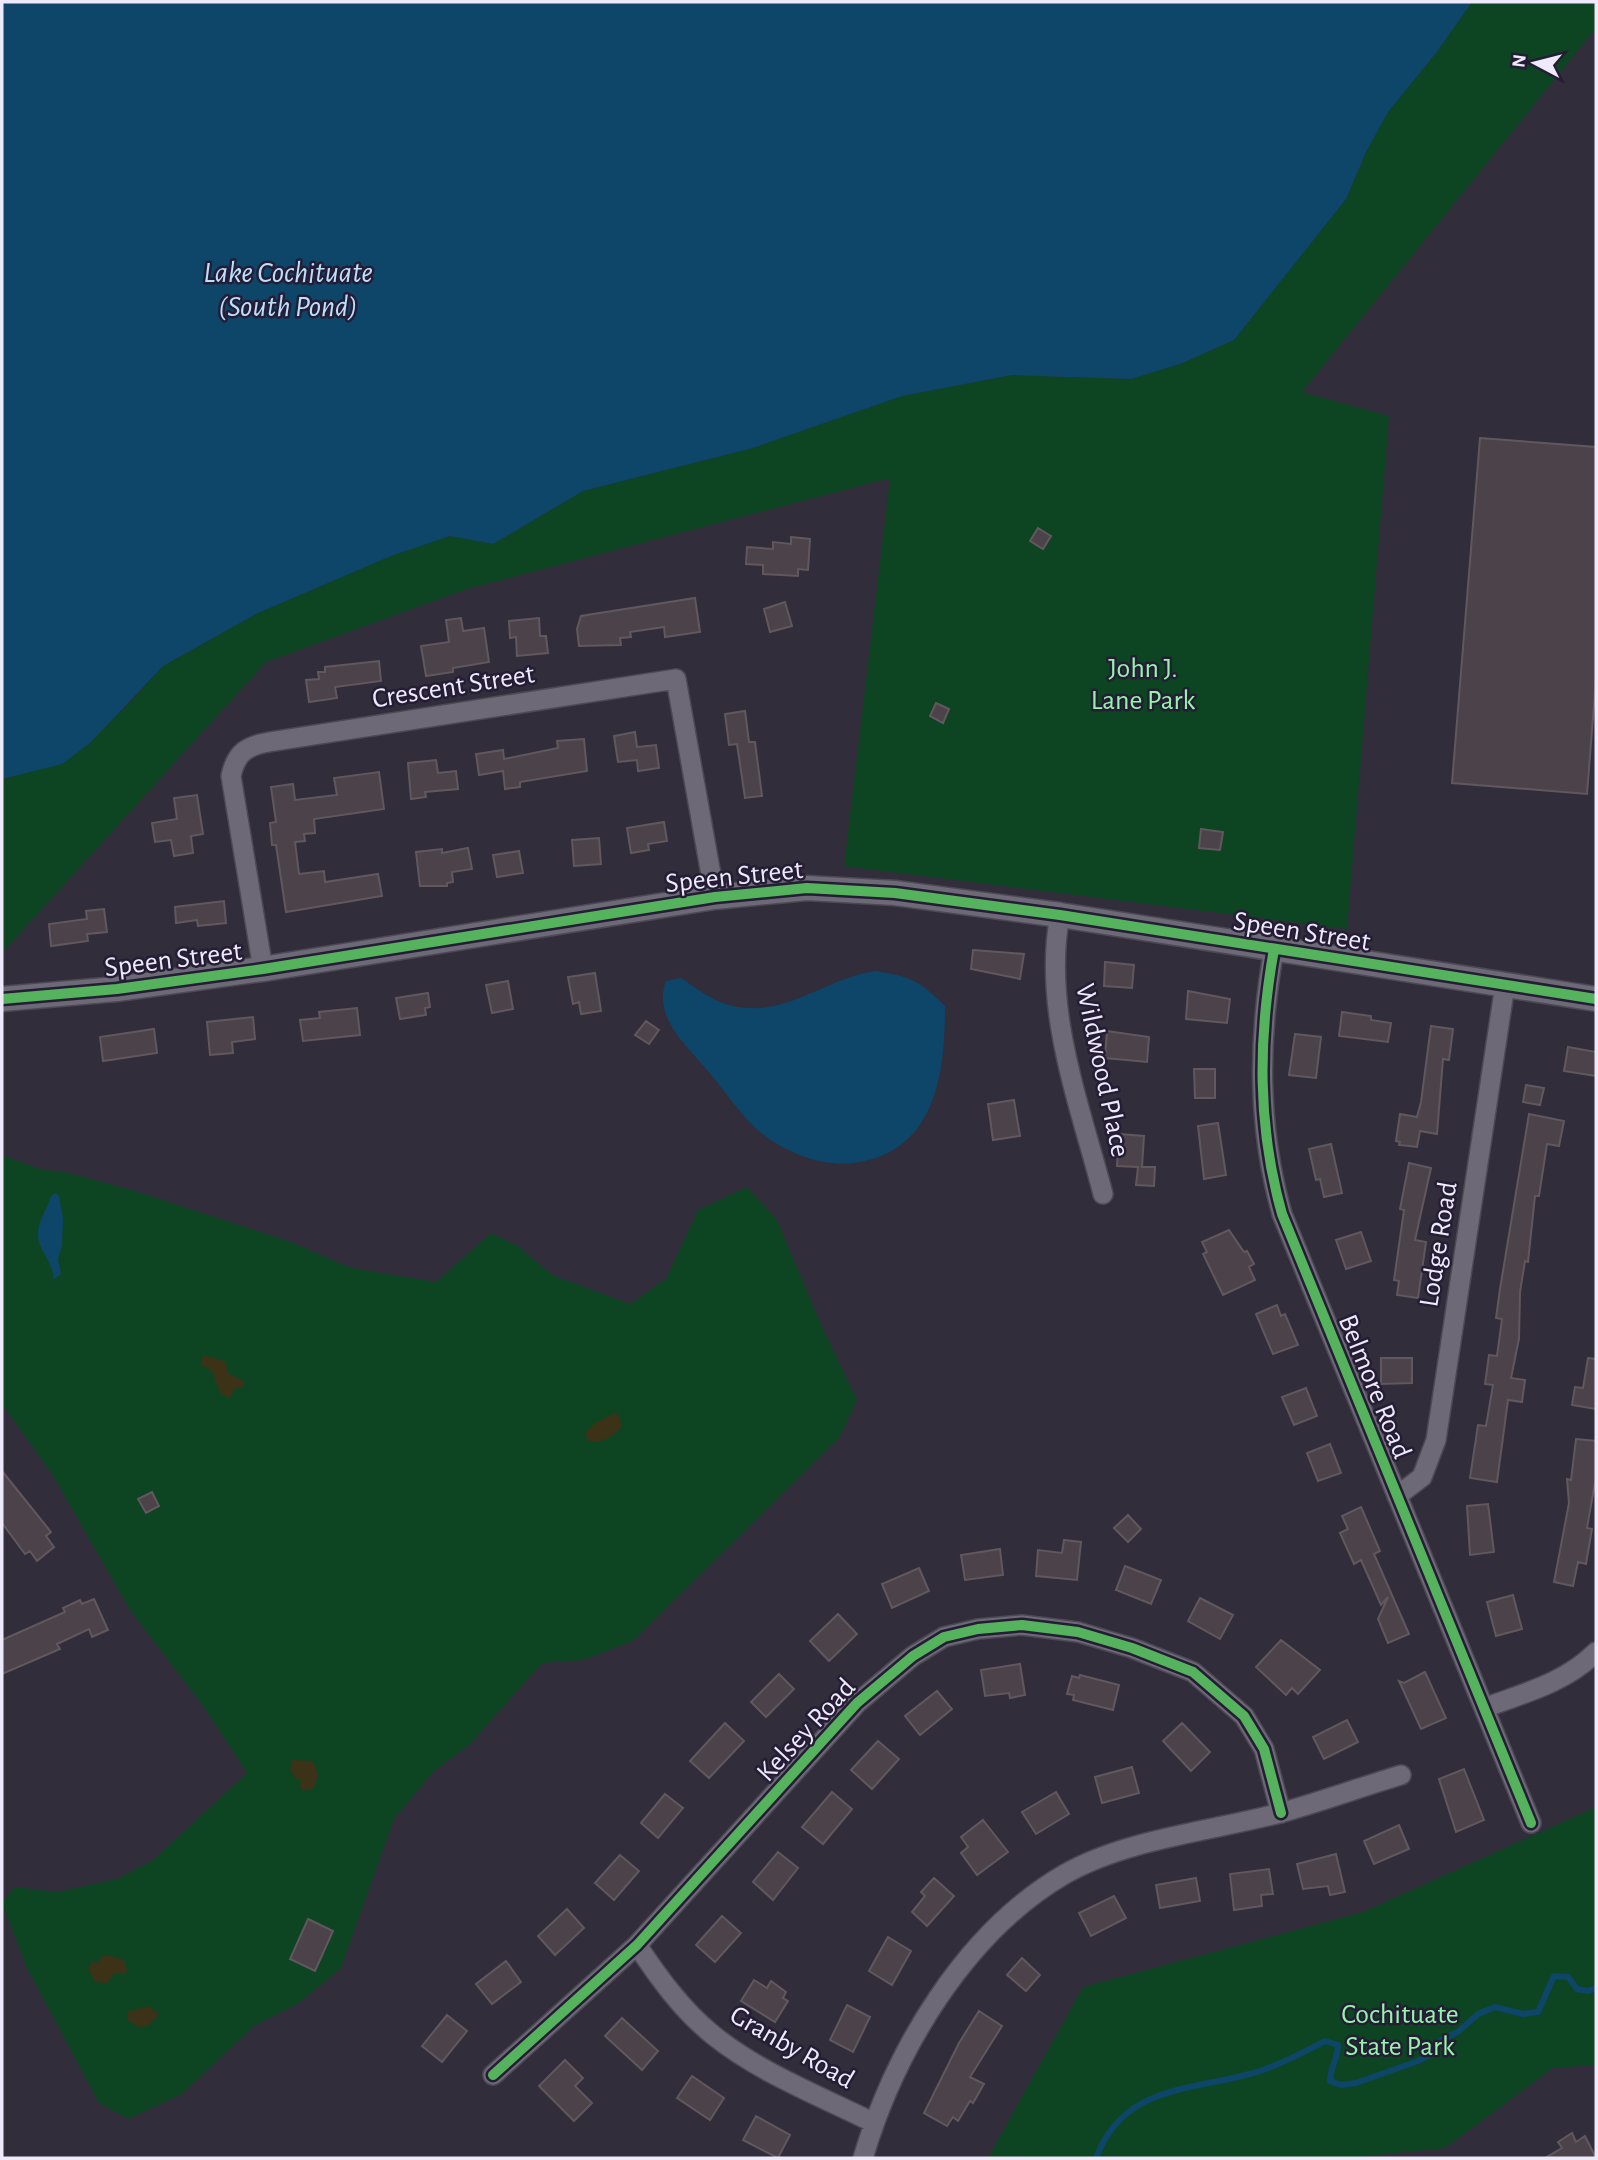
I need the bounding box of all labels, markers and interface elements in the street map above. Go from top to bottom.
north arrow [1500,28,1570,98]
text: N [1509,53,1530,69]
water label: Lake Cochituate (South Pond) [203,258,373,322]
park label: John J. Lane Park [1091,655,1196,715]
street label: Crescent Street [370,660,537,714]
street label: Speen Street [664,856,804,898]
street label: Speen Street [1231,907,1372,957]
street label: Speen Street [103,938,244,982]
street label: Wildwood Place [1070,981,1134,1160]
street label: Lodge Road [1415,1180,1463,1309]
street label: Belmore Road [1333,1311,1416,1463]
street label: Kelsey Road [752,1673,861,1787]
street label: Granby Road [725,2001,859,2094]
park label: Cochituate State Park [1341,2001,1459,2061]

